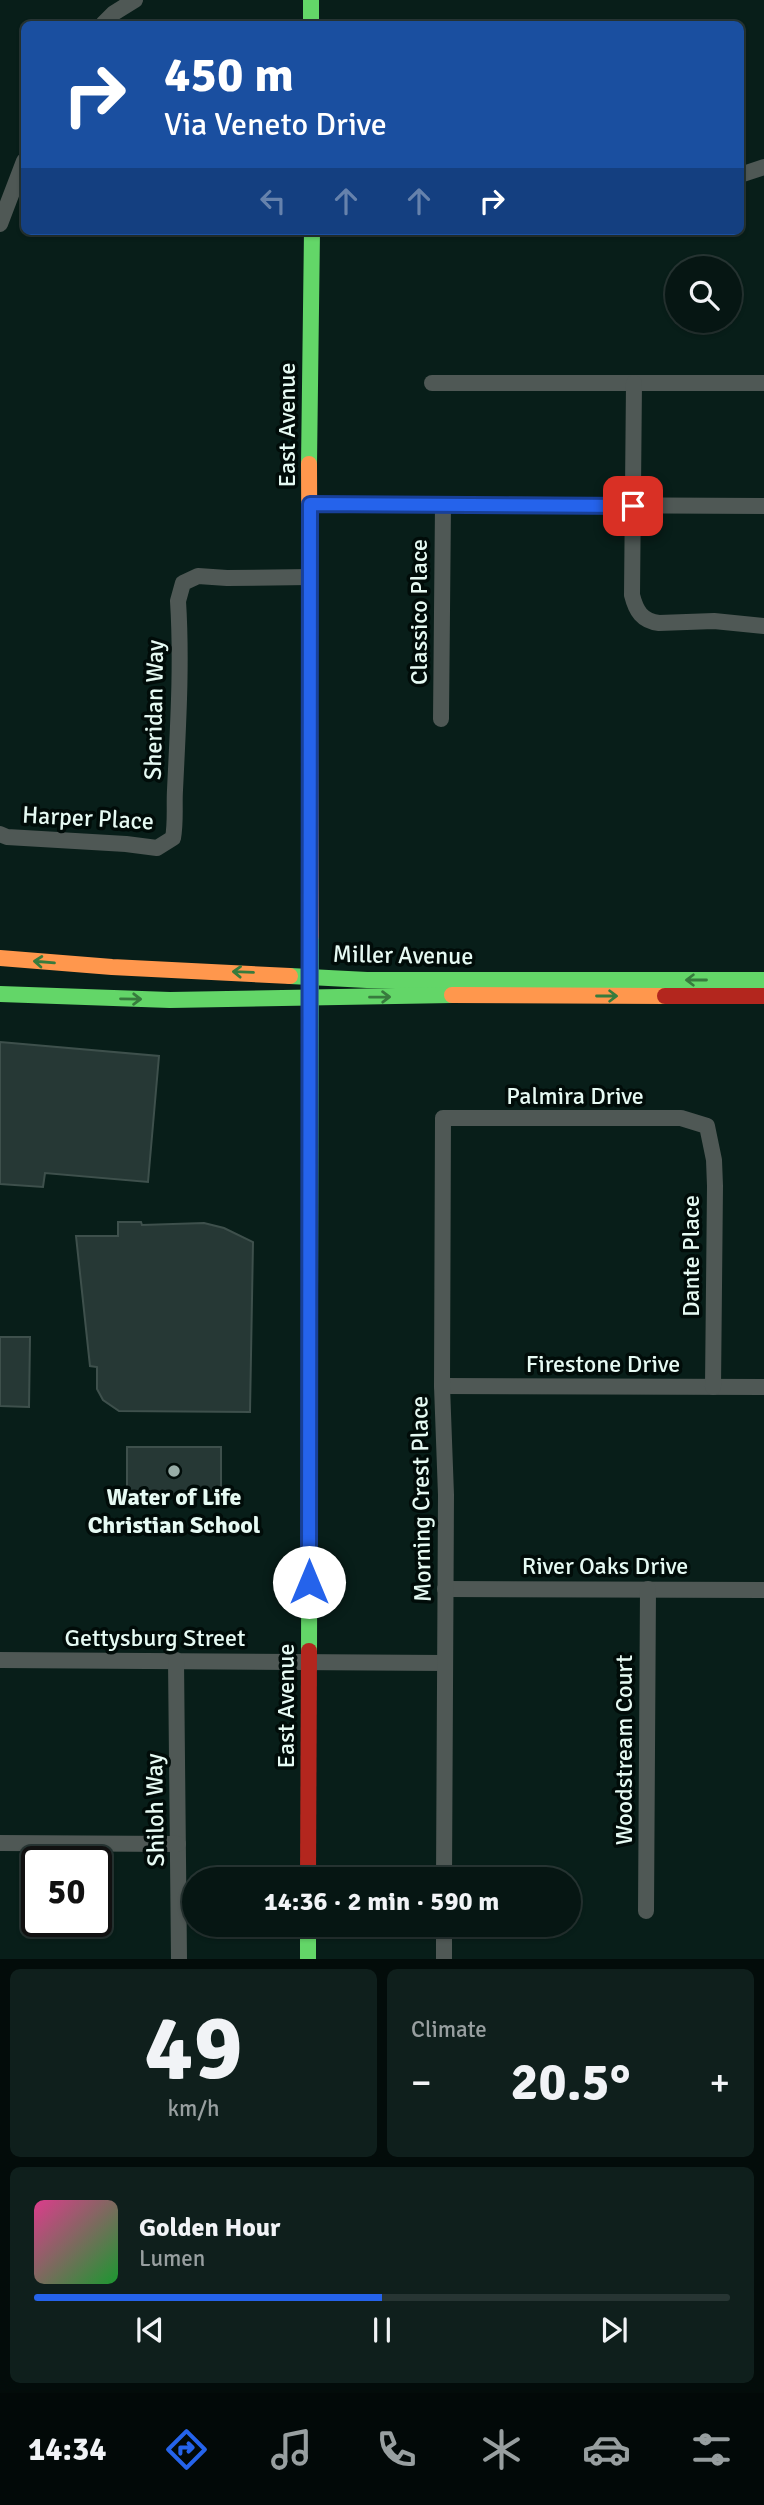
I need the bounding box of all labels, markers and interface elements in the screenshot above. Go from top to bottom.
text: 450 m [164,45,294,105]
icon: right [49,49,140,140]
text: Via Veneto Drive [164,105,387,144]
icon: left [254,182,292,220]
icon: ahead [327,182,365,220]
icon: ahead [400,182,438,220]
icon: right [473,182,511,220]
map controls [665,256,742,333]
button: search [665,256,742,333]
street label: East Avenue [272,363,302,487]
pin [603,476,663,536]
icon: arrive [614,487,652,525]
street label: Classico Place [404,539,434,685]
street label: Sheridan Way [138,640,170,780]
street label: Harper Place [21,800,155,836]
street label: Miller Avenue [332,939,474,971]
one-way arrow [33,955,55,968]
one-way arrow [232,966,255,979]
one-way arrow [685,973,708,987]
one-way arrow [595,989,618,1003]
one-way arrow [368,990,391,1004]
one-way arrow [119,992,142,1006]
street label: Palmira Drive [506,1081,644,1111]
street label: Dante Place [676,1195,706,1317]
street label: Firestone Drive [526,1349,680,1379]
street label: Morning Crest Place [404,1396,438,1602]
marker: Water of Life Christian School [166,1463,182,1479]
place label: Water of Life Christian School [88,1482,261,1540]
position arrow [272,1545,346,1619]
street label: River Oaks Drive [522,1551,688,1581]
street label: Gettysburg Street [65,1623,245,1653]
street label: East Avenue [271,1644,301,1768]
street label: Woodstream Court [609,1655,639,1845]
street label: Shiloh Way [139,1753,171,1867]
speed limit sign: 50 [21,1846,112,1937]
text: 14:36 · 2 min · 590 m [264,1886,499,1918]
text: 49 [144,1992,243,2105]
text: Climate [411,2015,487,2044]
text: 20.5° [511,2050,630,2114]
text: − [411,2059,432,2106]
text: + [709,2059,730,2106]
text: km/h [167,2094,220,2123]
text: Golden Hour [139,2212,280,2244]
text: Lumen [139,2244,205,2273]
icon: previous [131,2311,169,2349]
icon: pause [363,2311,401,2349]
icon: next [595,2311,633,2349]
icon: directions [162,2425,211,2474]
icon: music [267,2425,316,2474]
icon: phone [372,2425,421,2474]
icon: climate [477,2425,526,2474]
icon: car [582,2425,631,2474]
icon: filters [687,2425,736,2474]
text: 14:34 [28,2430,107,2469]

